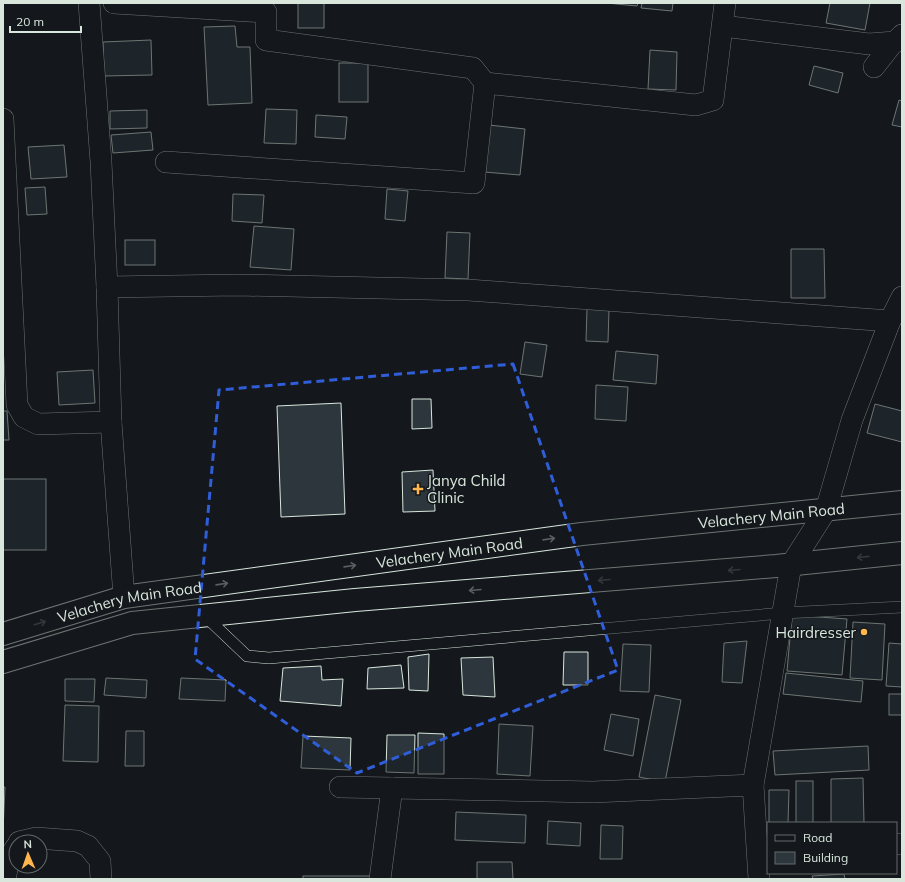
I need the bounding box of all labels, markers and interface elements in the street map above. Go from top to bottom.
scale bar [10,8,81,34]
text: 20 m [16,14,44,29]
place label: Janya Child Clinic [427,471,506,507]
marker: Janya Child Clinic [412,483,424,495]
street label: Velachery Main Road [697,498,846,532]
street label: Velachery Main Road [375,533,524,572]
one-way arrow [542,535,555,543]
one-way arrow [857,553,870,561]
one-way arrow [344,562,357,570]
one-way arrow [728,566,741,573]
one-way arrow [598,576,611,583]
street label: Velachery Main Road [55,577,203,626]
one-way arrow [215,580,228,588]
one-way arrow [469,587,482,594]
one-way arrow [34,619,47,626]
place label: Hairdresser [776,623,857,642]
marker: Hairdresser [859,627,869,637]
legend [767,822,897,874]
text: Road [803,830,832,845]
north arrow [8,834,48,874]
text: N [23,837,32,851]
text: Building [803,850,848,865]

